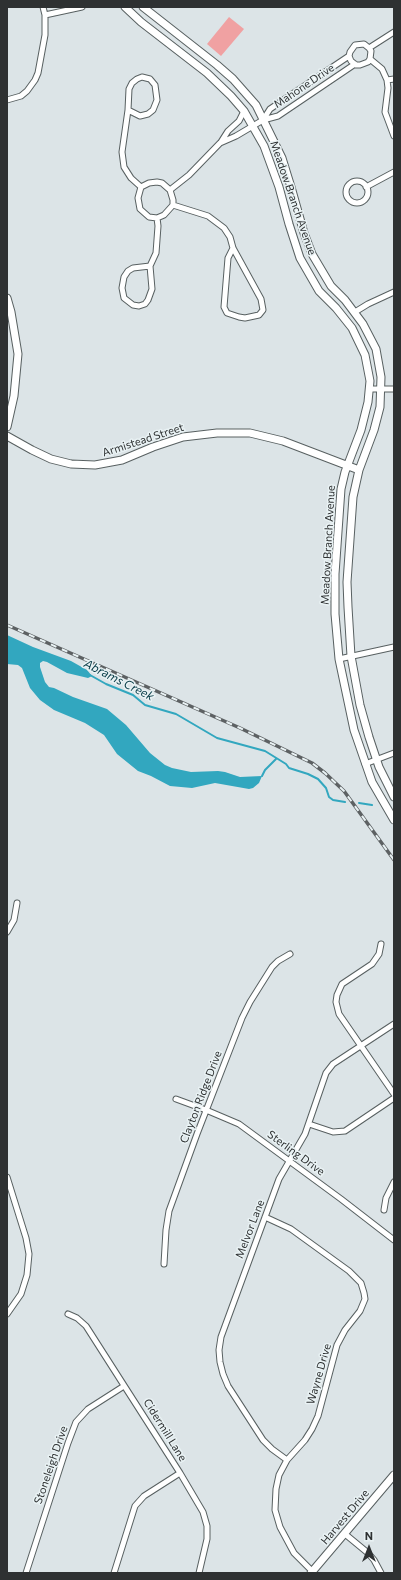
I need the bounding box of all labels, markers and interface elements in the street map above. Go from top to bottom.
street label: Mahone Drive [271,61,337,111]
street label: Meadow Branch Avenue [267,139,319,257]
street label: Armistead Street [101,421,185,459]
street label: Meadow Branch Avenue [318,485,338,605]
water label: Abrams Creek [82,656,156,704]
street label: Clayton Ridge Drive [177,1049,225,1145]
street label: Sterling Drive [265,1128,327,1178]
street label: Melvor Lane [233,1198,267,1260]
street label: Wayne Drive [304,1342,334,1406]
street label: Cidermill Lane [141,1396,189,1464]
street label: Stoneleigh Drive [31,1424,71,1506]
street label: Harvest Drive [318,1487,372,1547]
north arrow [349,1528,389,1568]
text: N [365,1529,373,1542]

